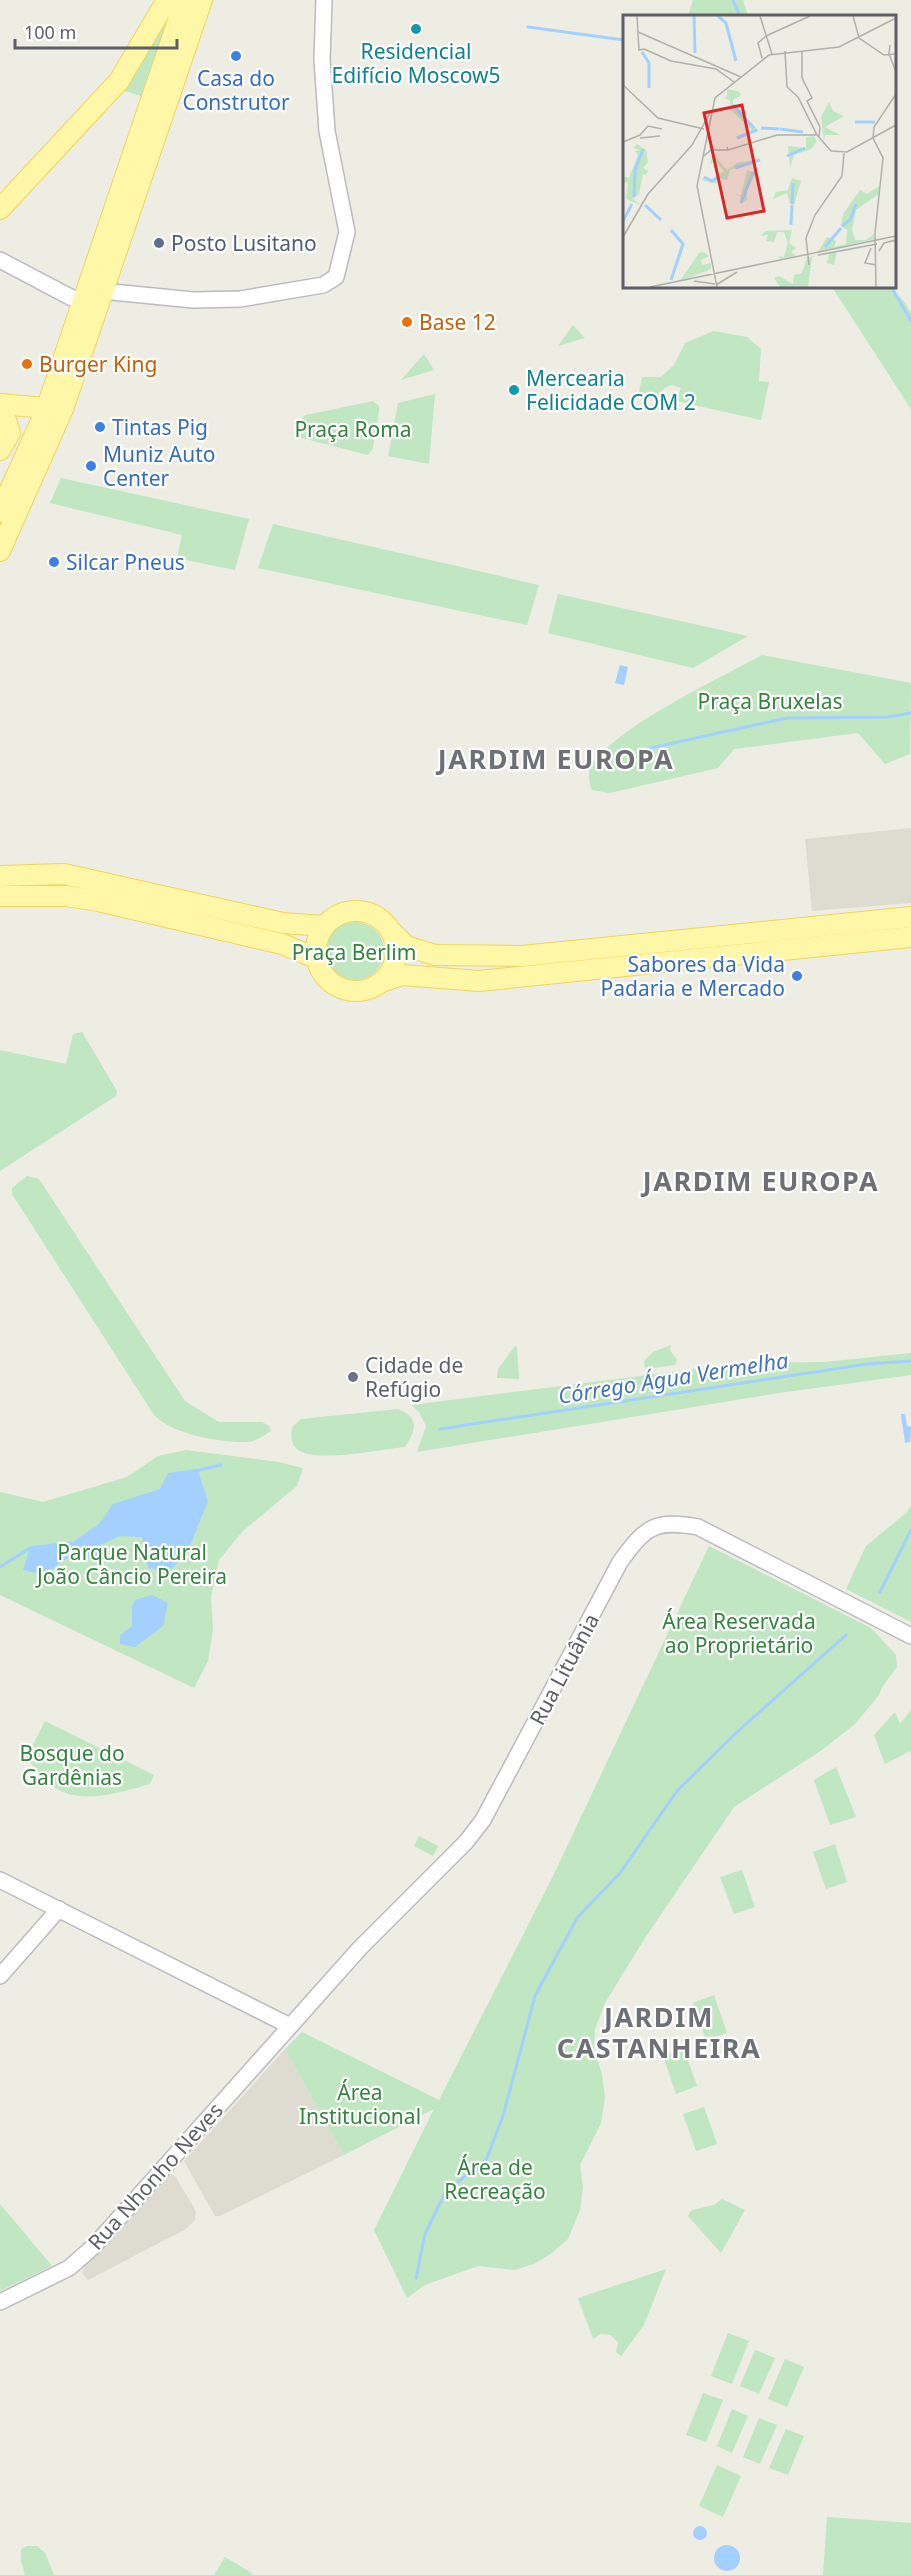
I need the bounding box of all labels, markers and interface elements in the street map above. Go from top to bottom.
scale bar [15,12,177,50]
inset map [623,15,896,288]
text: 100 m [24,20,76,44]
marker: Residencial Edifício Moscow5 [409,22,423,36]
place label: Residencial Edifício Moscow5 [331,37,501,89]
marker: Casa do Construtor [229,49,243,63]
place label: Casa do Construtor [182,64,290,116]
place label: Posto Lusitano [171,229,317,257]
marker: Posto Lusitano [152,236,166,250]
place label: Base 12 [419,308,496,336]
marker: Base 12 [400,315,414,329]
place label: Burger King [39,350,157,378]
marker: Burger King [20,357,34,371]
place label: Mercearia Felicidade COM 2 [526,364,696,416]
marker: Mercearia Felicidade COM 2 [507,383,521,397]
place label: Tintas Pig [112,413,208,441]
park label: Praça Roma [294,415,412,443]
marker: Tintas Pig [93,420,107,434]
place label: Muniz Auto Center [103,440,215,492]
marker: Muniz Auto Center [84,459,98,473]
place label: Silcar Pneus [66,548,185,576]
marker: Silcar Pneus [47,555,61,569]
park label: Praça Bruxelas [697,687,843,715]
district label: JARDIM EUROPA [436,740,674,777]
park label: Praça Berlim [292,938,416,966]
place label: Sabores da Vida Padaria e Mercado [601,950,785,1002]
marker: Sabores da Vida Padaria e Mercado [790,969,804,983]
district label: JARDIM EUROPA [641,1162,879,1199]
water label: Córrego Água Vermelha [556,1344,791,1410]
place label: Cidade de Refúgio [365,1351,463,1403]
marker: Cidade de Refúgio [346,1370,360,1384]
park label: Parque Natural João Câncio Pereira [35,1538,227,1590]
park label: Área Reservada ao Proprietário [662,1607,816,1659]
street label: Rua Lituânia [523,1608,605,1730]
park label: Bosque do Gardênias [19,1739,125,1791]
district label: JARDIM CASTANHEIRA [557,1998,761,2066]
park label: Área Institucional [299,2078,421,2130]
street label: Rua Nhonho Neves [81,2096,229,2256]
park label: Área de Recreação [444,2153,546,2205]

